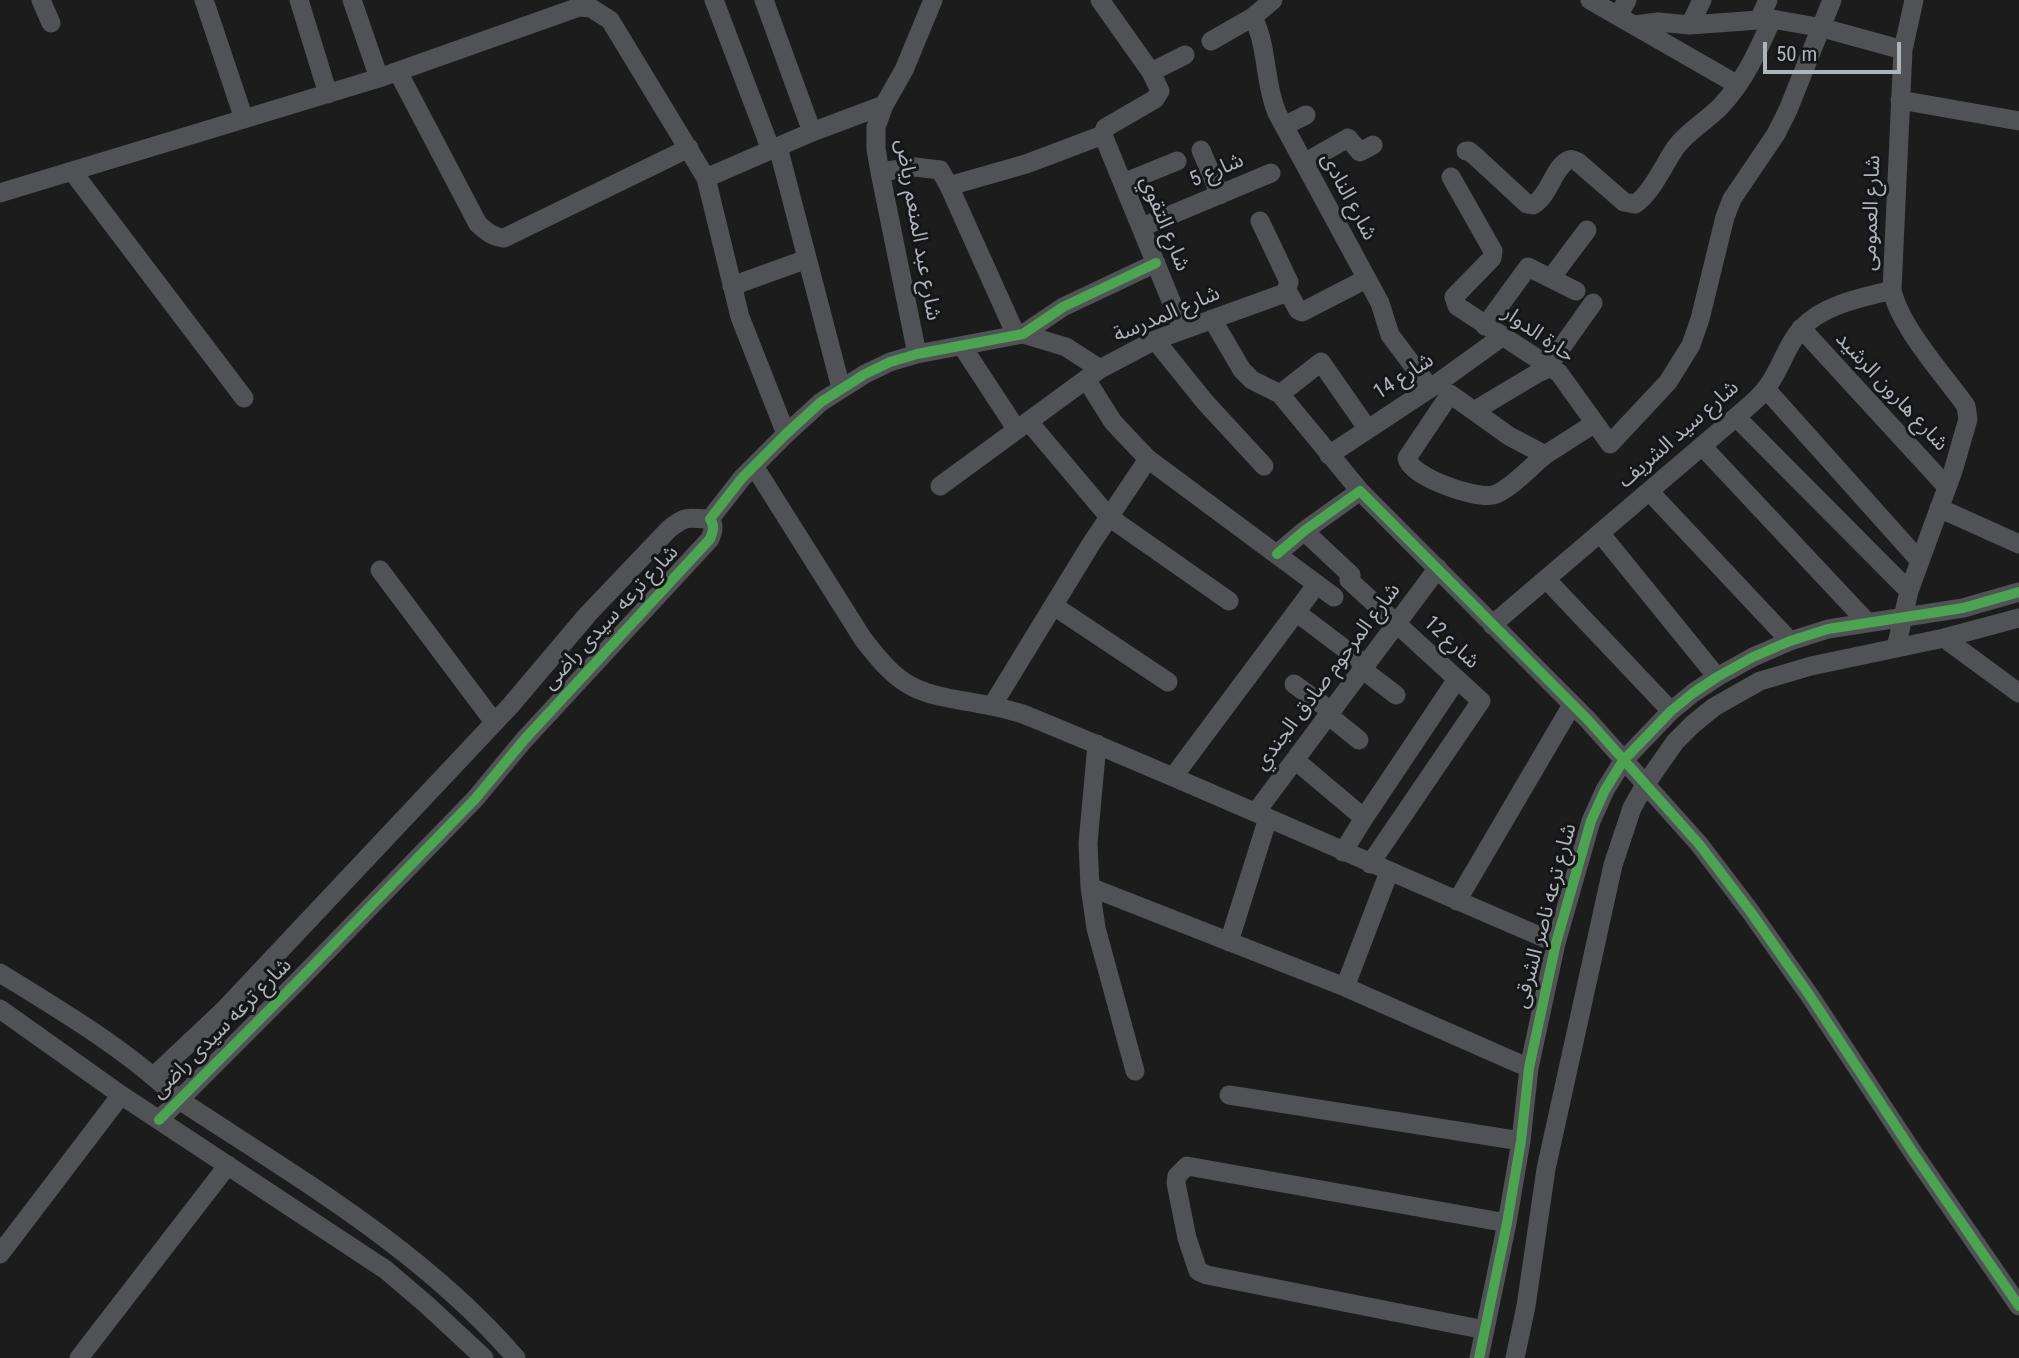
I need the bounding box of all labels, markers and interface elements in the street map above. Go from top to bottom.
scale bar [1767,28,1905,72]
text: 50 m [1776,42,1817,66]
street label: شارع عبد المنعم رياض [889,137,945,323]
street label: شارع 5 [1186,148,1248,194]
street label: شارع النادى [1314,149,1382,245]
street label: شارع العمومى [1857,155,1887,271]
street label: شارع التقوي [1134,173,1194,275]
street label: شارع المدرسة [1110,281,1224,349]
street label: حارة الدوار [1497,301,1579,369]
street label: شارع هارون الرشيد [1829,327,1953,457]
street label: شارع 14 [1369,348,1439,406]
street label: شارع سيد الشريف [1614,376,1744,494]
street label: شارع ترعه سيدى راضى [538,541,684,695]
street label: شارع المرحوم صادق الجندي [1250,579,1406,775]
street label: شارع 12 [1418,611,1484,675]
street label: شارع ترعه ناصر الشرقى [1509,821,1583,1011]
street label: شارع ترعه سيدى راضى [147,954,297,1104]

